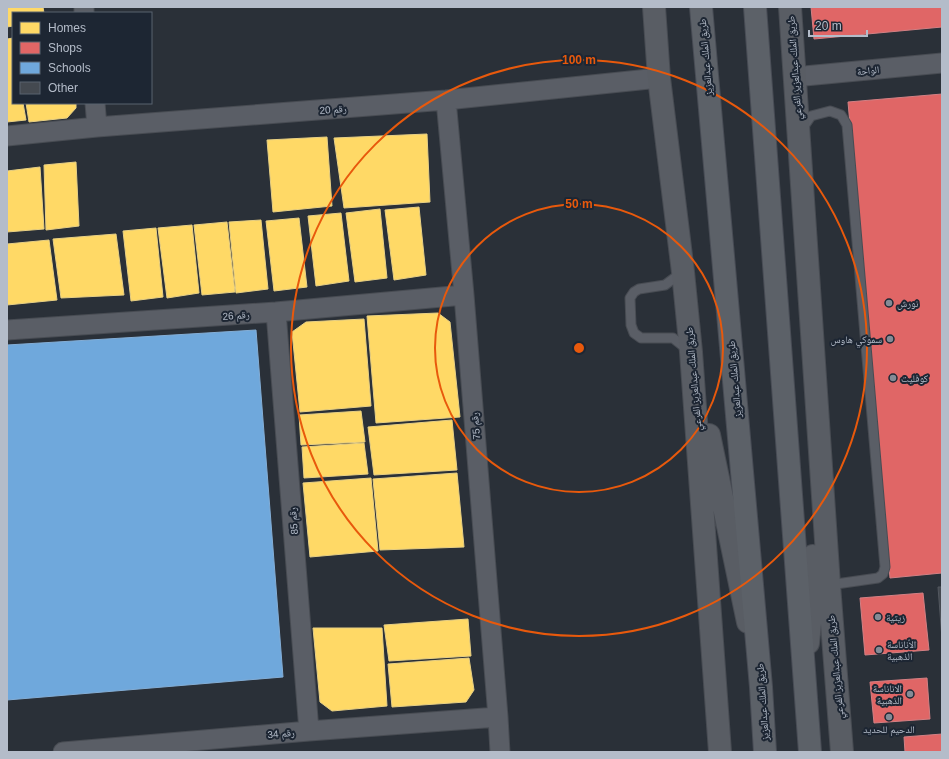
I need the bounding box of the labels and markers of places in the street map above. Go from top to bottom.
marker: نورش [884,298,894,308]
place label: نورش [897,298,919,310]
place label: سموكي هاوس [830,334,882,348]
marker: سموكي هاوس [885,334,895,344]
centre of rings [572,341,586,355]
marker: كوفليت [888,373,898,383]
place label: كوفليت [901,373,928,384]
marker: زيتية [873,612,883,622]
place label: زيتية [886,612,905,623]
place label: الأناناسة الذهبية [887,639,916,662]
marker: الأناناسة الذهبية [874,645,884,655]
place label: الاناناسة الذهبية [873,683,902,706]
marker: الاناناسة الذهبية [905,689,915,699]
marker: الدحيم للحديد [884,712,894,722]
place label: الدحيم للحديد [863,724,915,737]

